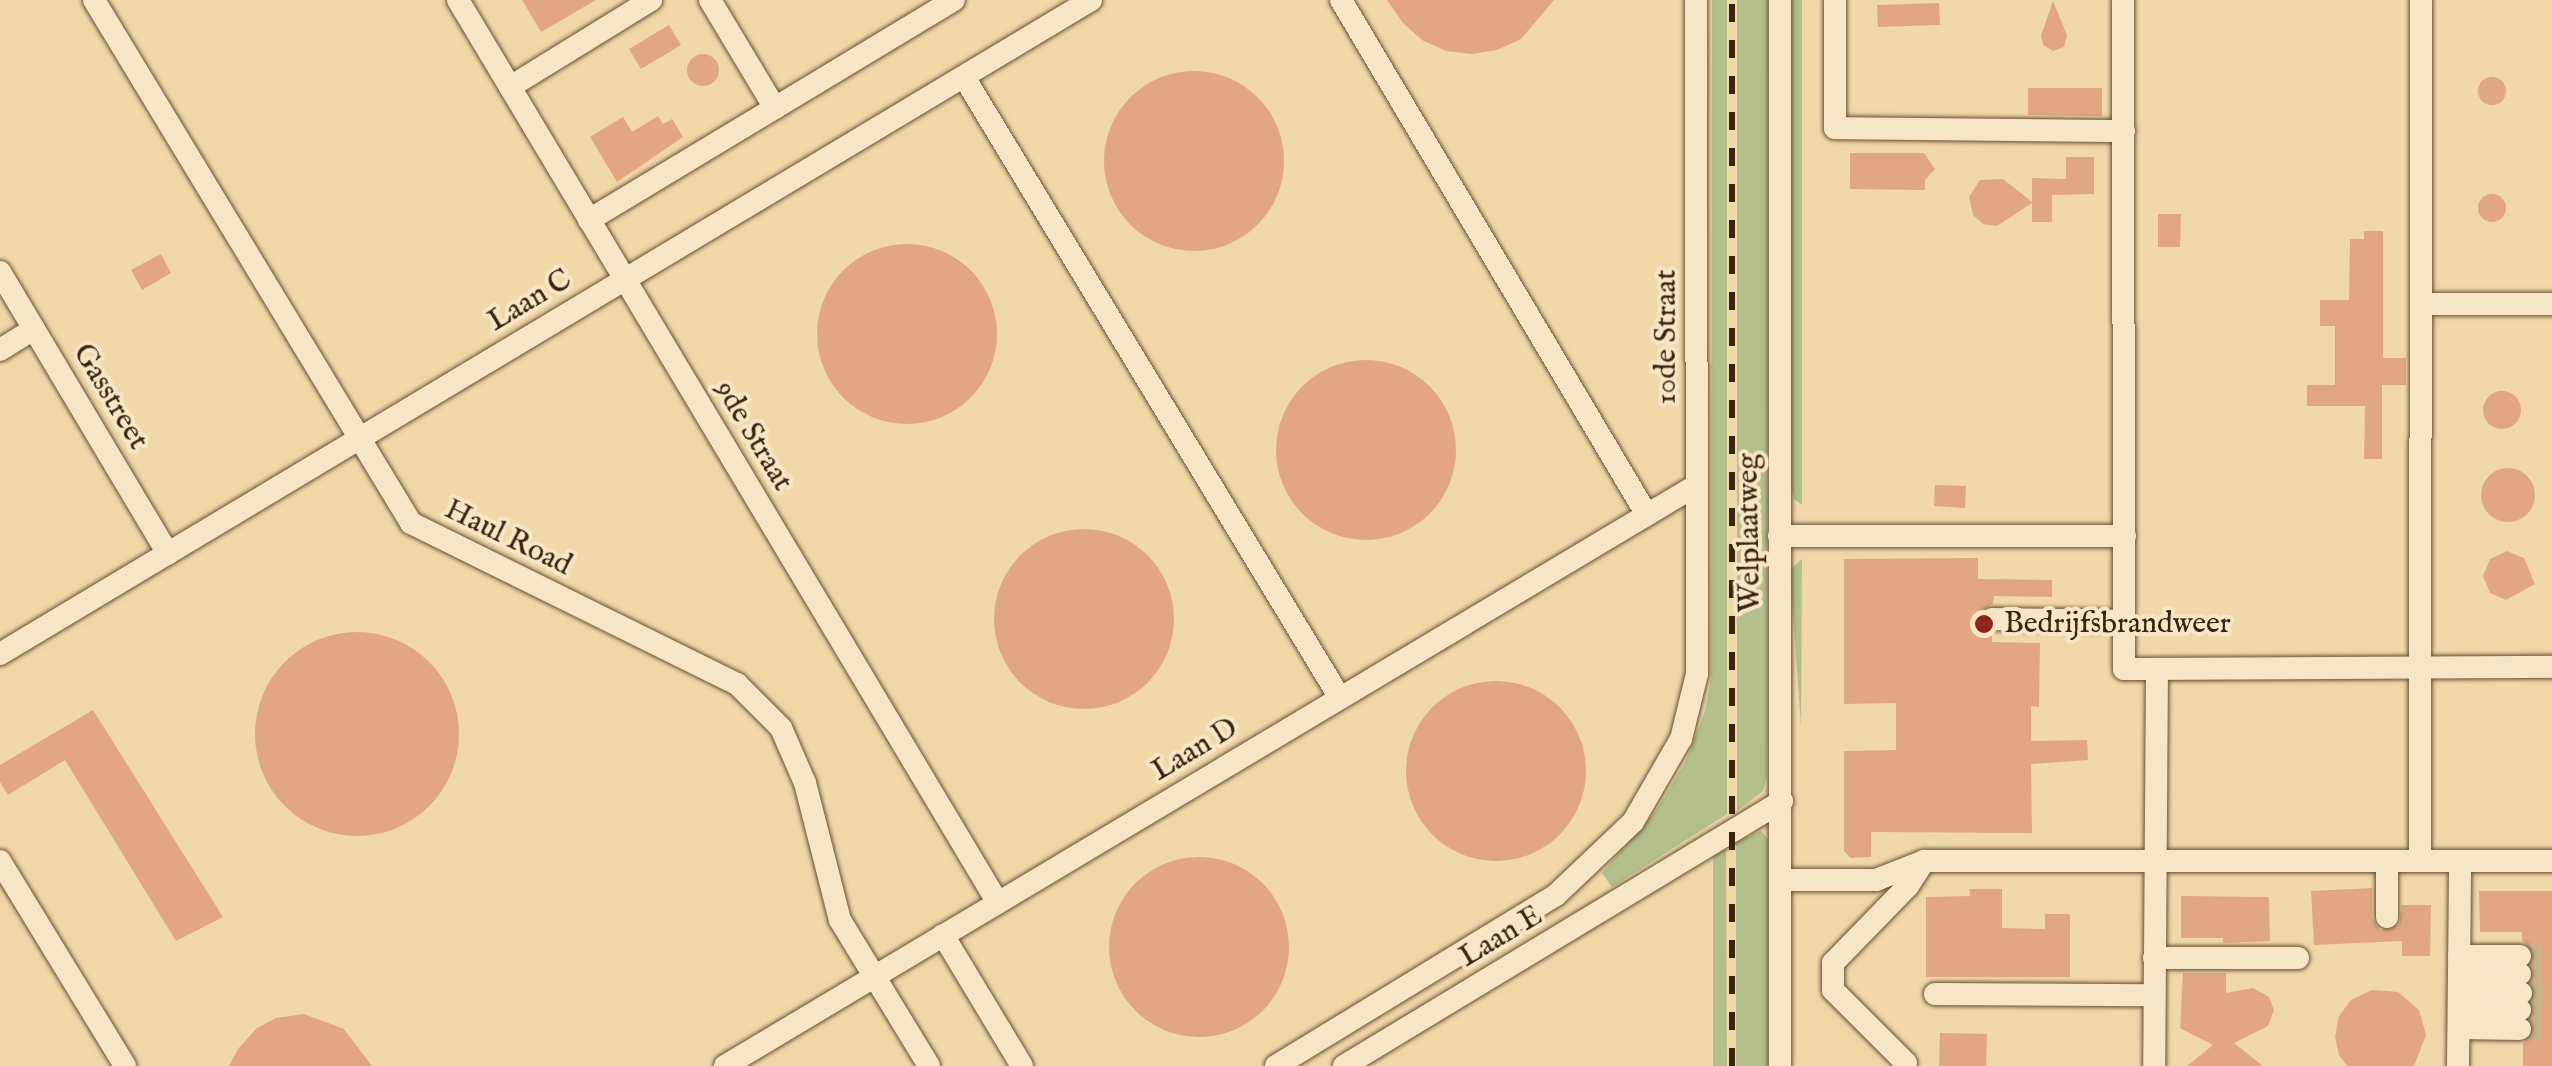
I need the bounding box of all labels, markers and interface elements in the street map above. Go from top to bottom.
street label: Laan C [482,262,578,340]
street label: 10de Straat [1649,270,1685,404]
street label: Gasstreet [64,338,156,456]
street label: 9de Straat [706,374,800,498]
street label: Welplaatweg [1731,453,1769,613]
street label: Haul Road [439,492,577,584]
place label: Bedrijfsbrandweer [2004,606,2231,642]
marker: Bedrijfsbrandweer [1973,613,1995,635]
street label: Laan D [1145,710,1245,790]
street label: Laan E [1453,898,1549,976]

